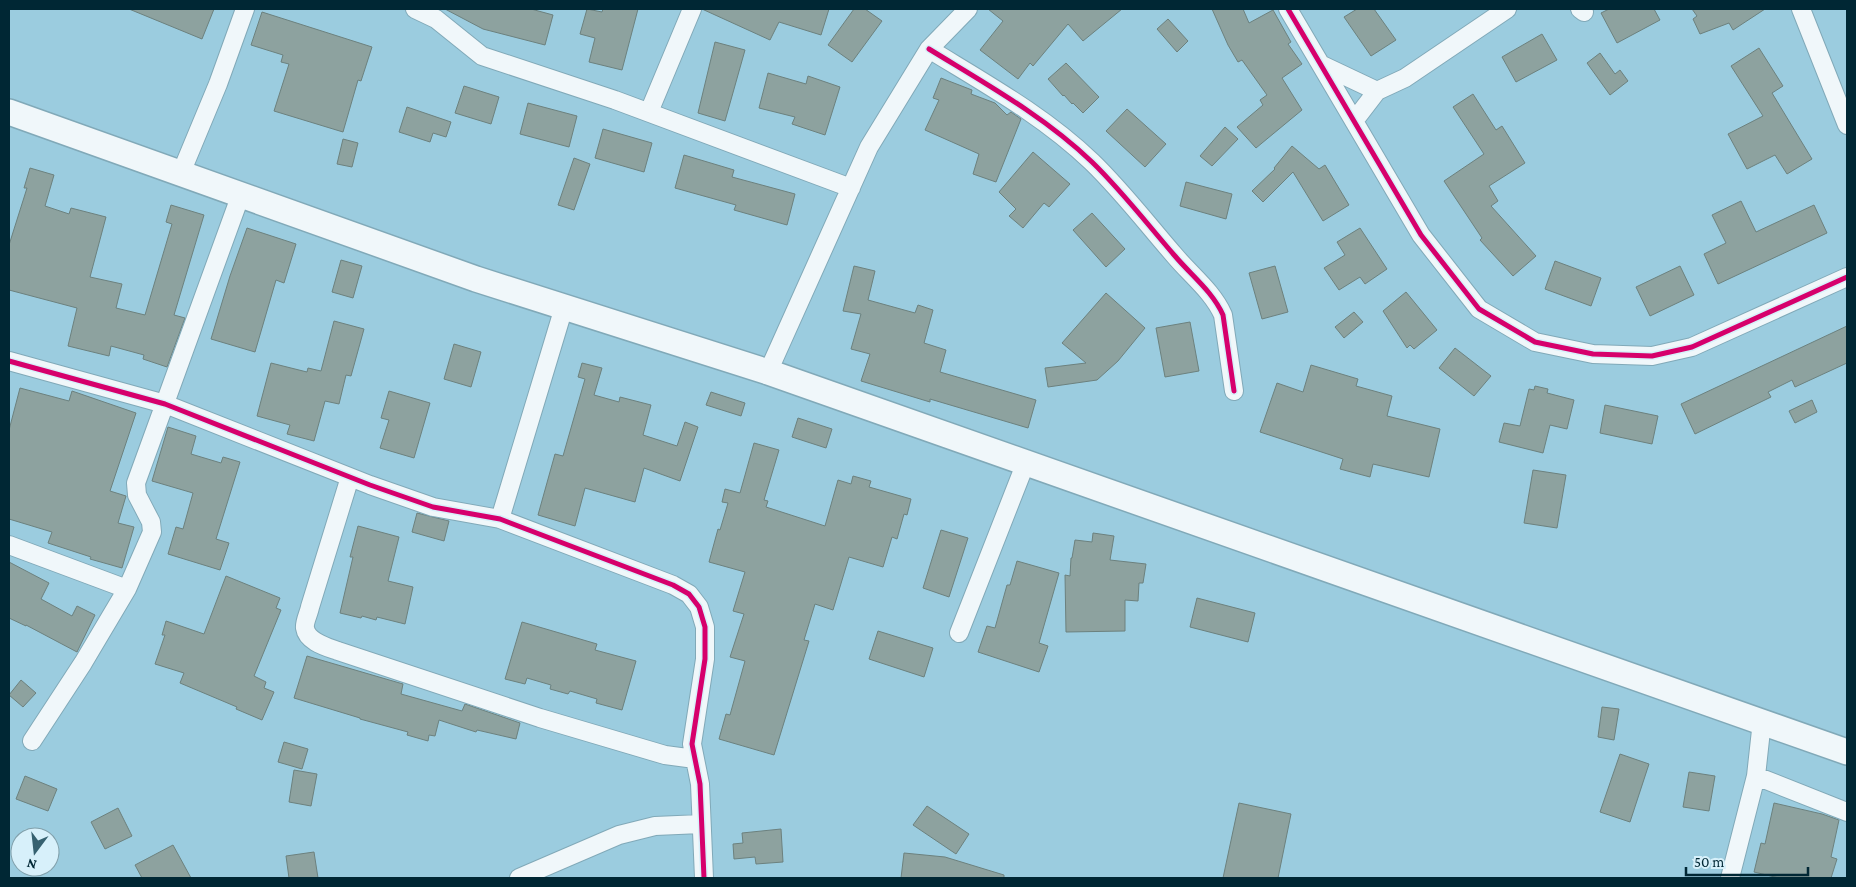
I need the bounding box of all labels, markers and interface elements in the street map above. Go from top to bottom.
north arrow [10,827,60,877]
scale bar [1686,844,1808,876]
text: 50 m [1694,854,1724,870]
text: N [25,855,38,874]

